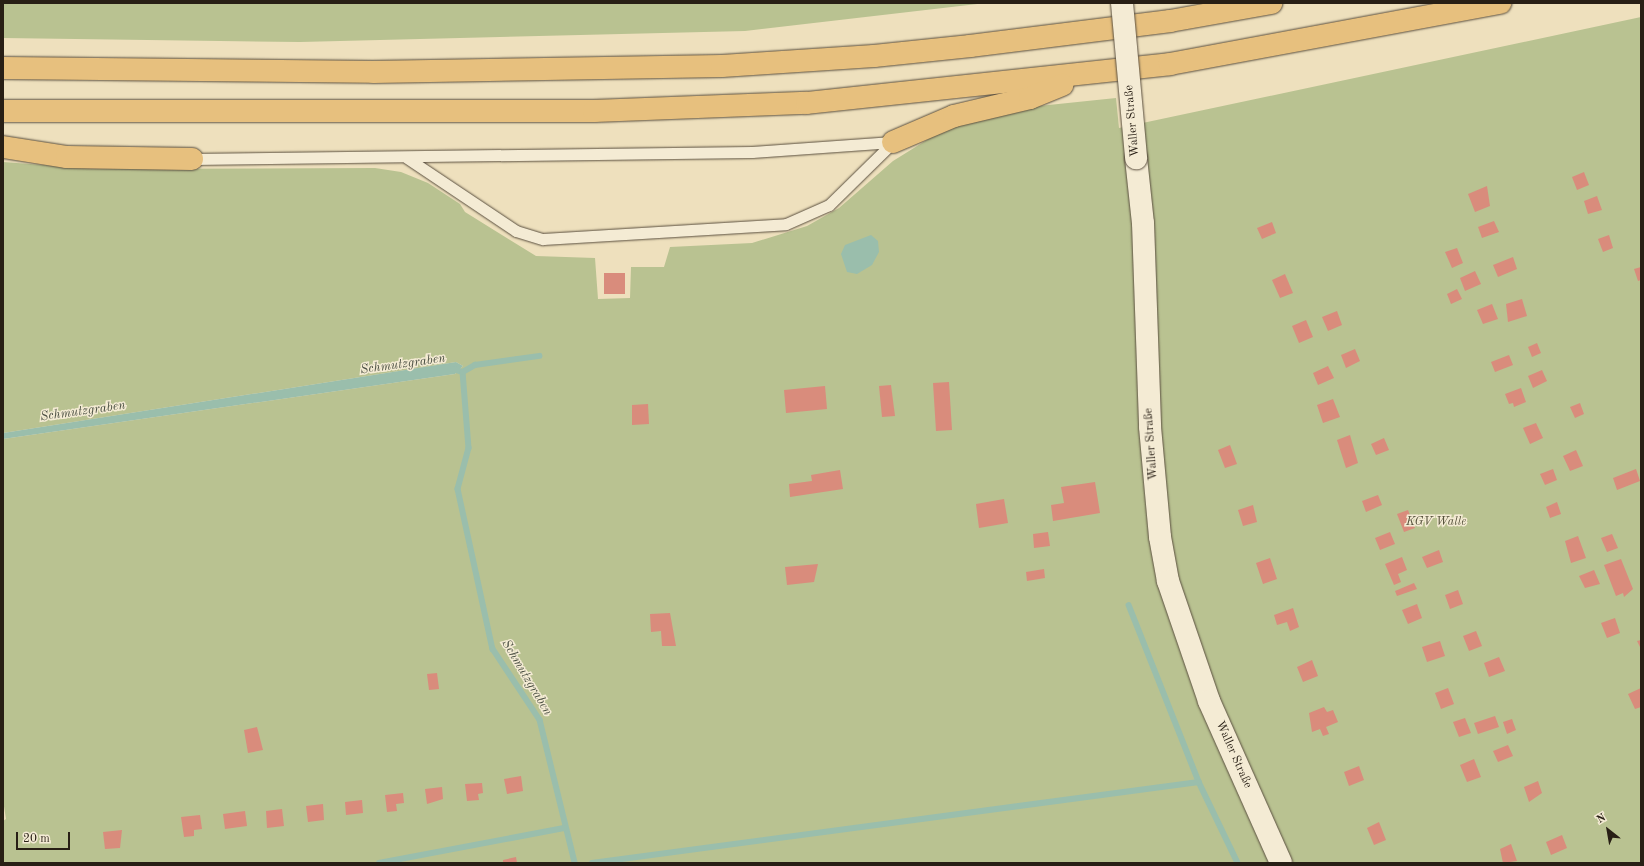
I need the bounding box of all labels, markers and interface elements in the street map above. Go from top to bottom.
street label: Waller Straße [1123,84,1143,158]
water label: Schmutzgraben [359,351,447,379]
water label: Schmutzgraben [39,398,127,426]
street label: Waller Straße [1142,407,1162,481]
park label: KGV Walle [1406,516,1466,530]
water label: Schmutzgraben [497,637,555,719]
street label: Waller Straße [1212,719,1254,791]
north arrow [1588,810,1628,850]
text: N [1595,812,1608,826]
scale bar [18,824,72,850]
text: 20 m [23,833,50,845]

